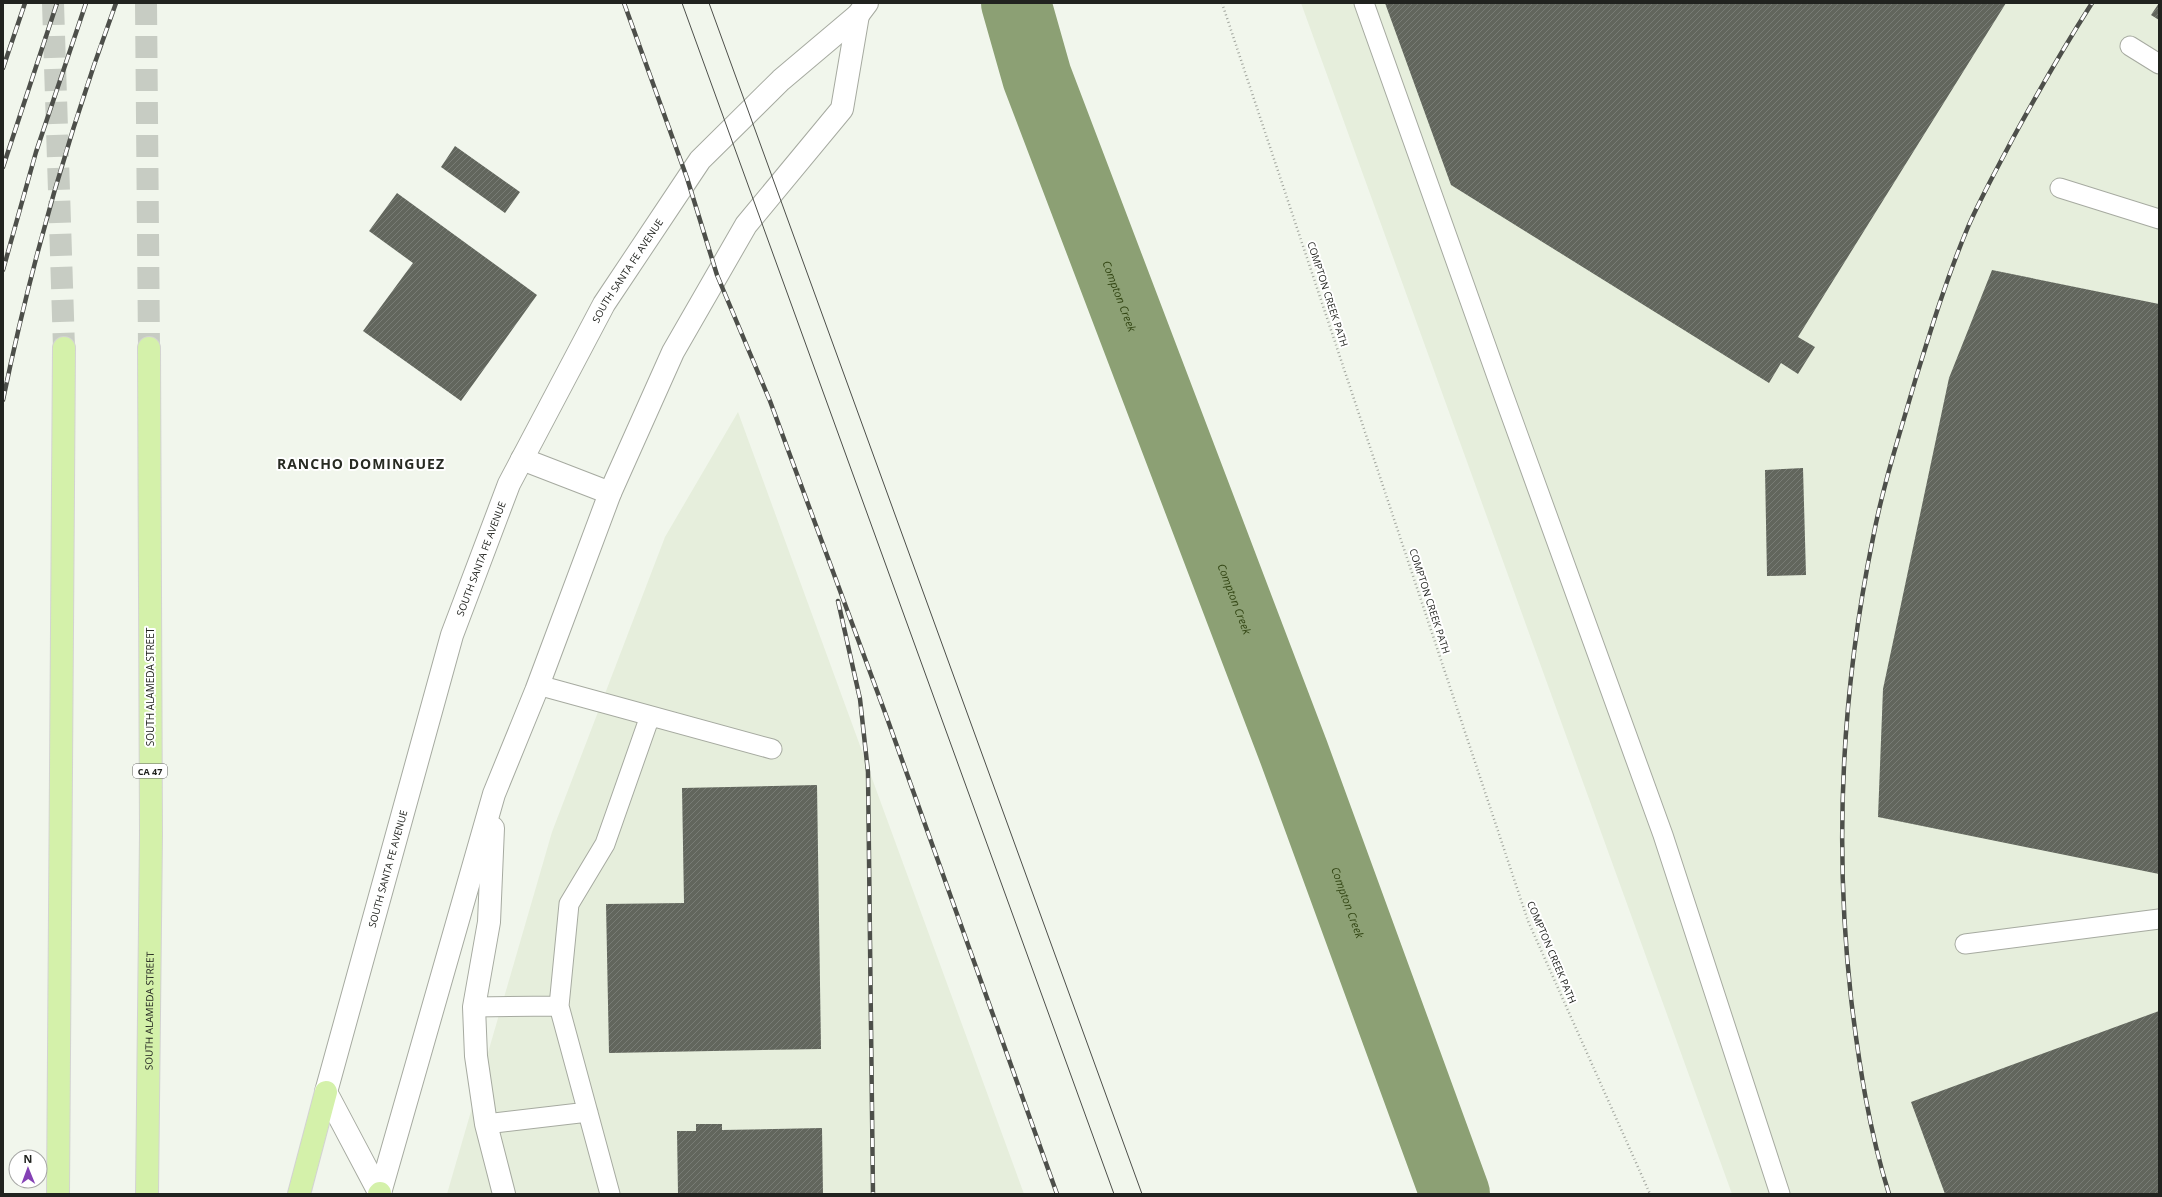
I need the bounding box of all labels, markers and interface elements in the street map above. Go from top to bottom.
street label: SOUTH SANTA FE AVENUE [588,216,666,325]
street label: COMPTON CREEK PATH [1304,240,1352,348]
water label: Compton Creek [1100,258,1141,334]
district label: RANCHO DOMINGUEZ [277,454,445,473]
street label: SOUTH SANTA FE AVENUE [453,499,509,618]
street label: COMPTON CREEK PATH [1406,547,1454,655]
water label: Compton Creek [1215,561,1256,637]
street label: SOUTH ALAMEDA STREET [143,627,157,746]
road number: CA 47 [133,764,167,778]
street label: SOUTH SANTA FE AVENUE [365,808,410,929]
water label: Compton Creek [1329,865,1369,941]
street label: COMPTON CREEK PATH [1524,899,1580,1005]
street label: SOUTH ALAMEDA STREET [141,951,157,1070]
north arrow [8,1149,48,1189]
text: N [23,1151,32,1166]

